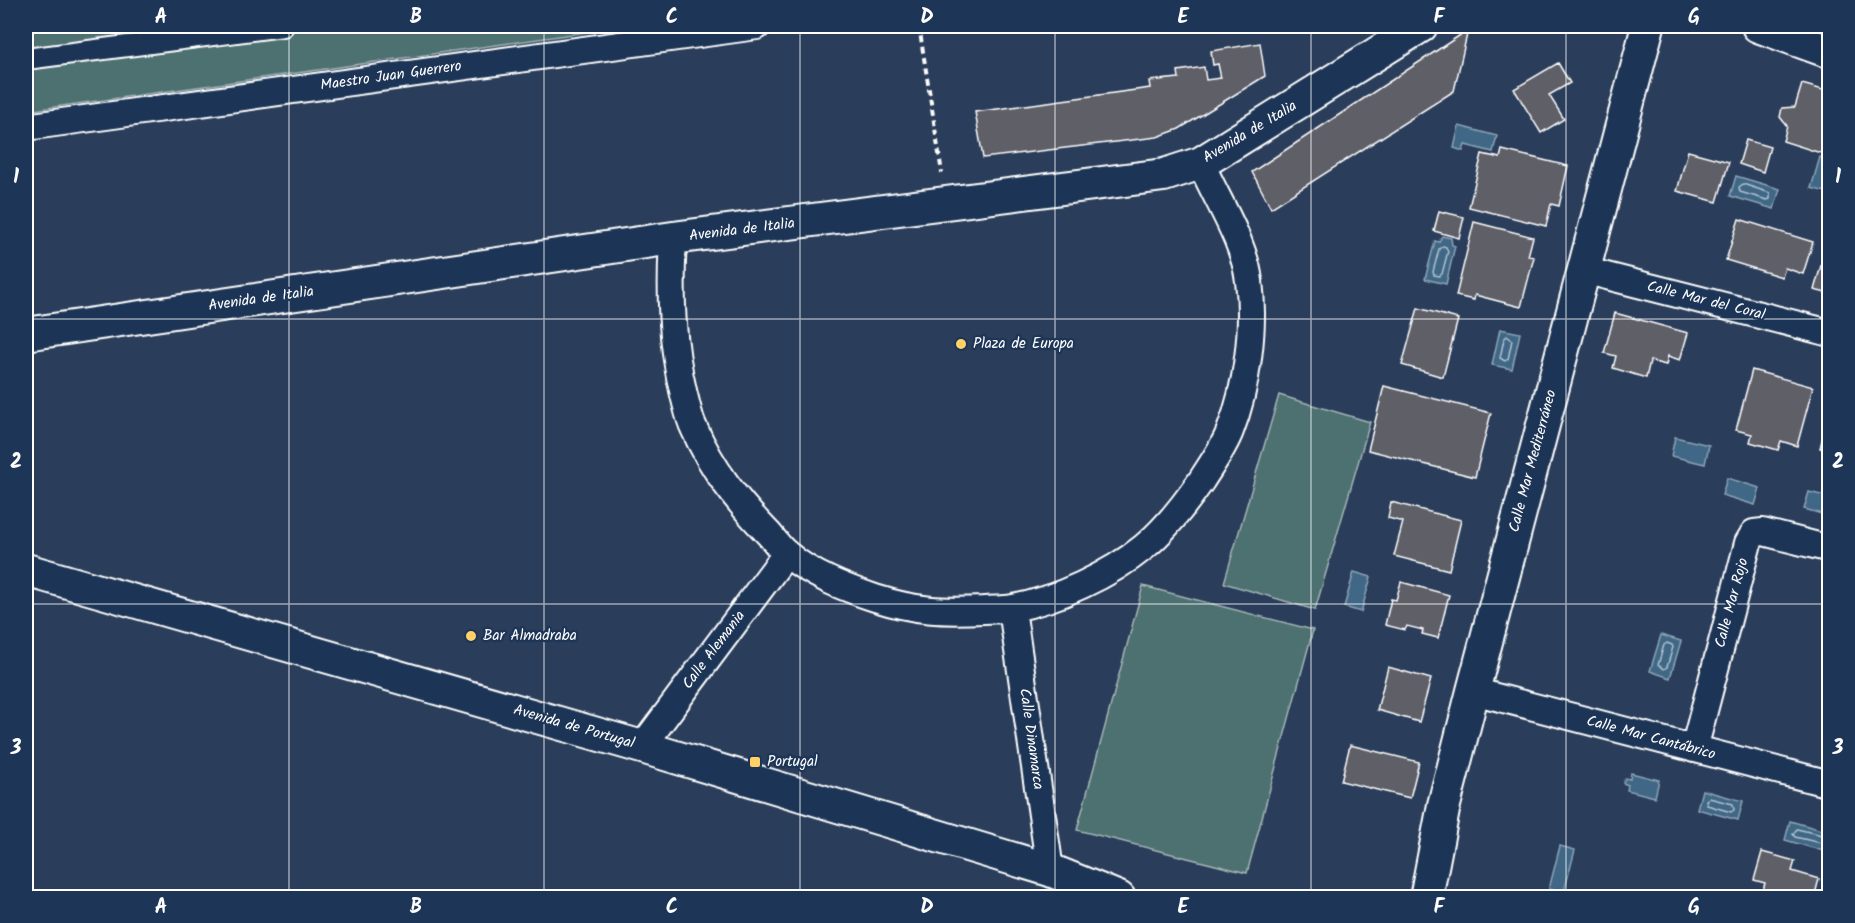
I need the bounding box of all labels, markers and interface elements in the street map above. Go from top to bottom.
text: A [155,2,167,34]
text: B [410,2,422,34]
text: C [666,2,678,34]
text: D [920,2,934,34]
text: E [1177,2,1189,34]
text: F [1434,2,1446,34]
text: G [1688,2,1700,34]
street label: Maestro Juan Guerrero [319,54,463,98]
street label: Avenida de Italia [1198,94,1302,170]
text: 1 [13,162,19,194]
text: 1 [1835,162,1841,194]
street label: Avenida de Italia [688,212,796,248]
street label: Calle Mar del Coral [1644,275,1768,327]
street label: Avenida de Italia [207,280,315,318]
place label: Plaza de Europa [973,332,1074,356]
marker: Plaza de Europa [954,337,968,351]
street label: Calle Mar Mediterráneo [1502,387,1564,535]
text: 2 [10,447,22,479]
text: 2 [1832,447,1844,479]
street label: Calle Mar Rojo [1708,555,1756,651]
street label: Calle Alemania [676,606,752,694]
place label: Bar Almadraba [483,624,577,648]
marker: Bar Almadraba [464,629,478,643]
street label: Calle Dinamarca [1012,687,1050,791]
street label: Avenida de Portugal [510,698,638,756]
street label: Calle Mar Cantábrico [1584,709,1718,767]
text: 3 [10,733,22,765]
text: 3 [1832,733,1844,765]
place label: Portugal [767,750,818,774]
marker: Portugal [748,755,762,769]
text: A [155,892,167,923]
text: B [410,892,422,923]
text: C [666,892,678,923]
text: D [920,892,934,923]
text: E [1177,892,1189,923]
text: F [1434,892,1446,923]
text: G [1688,892,1700,923]

